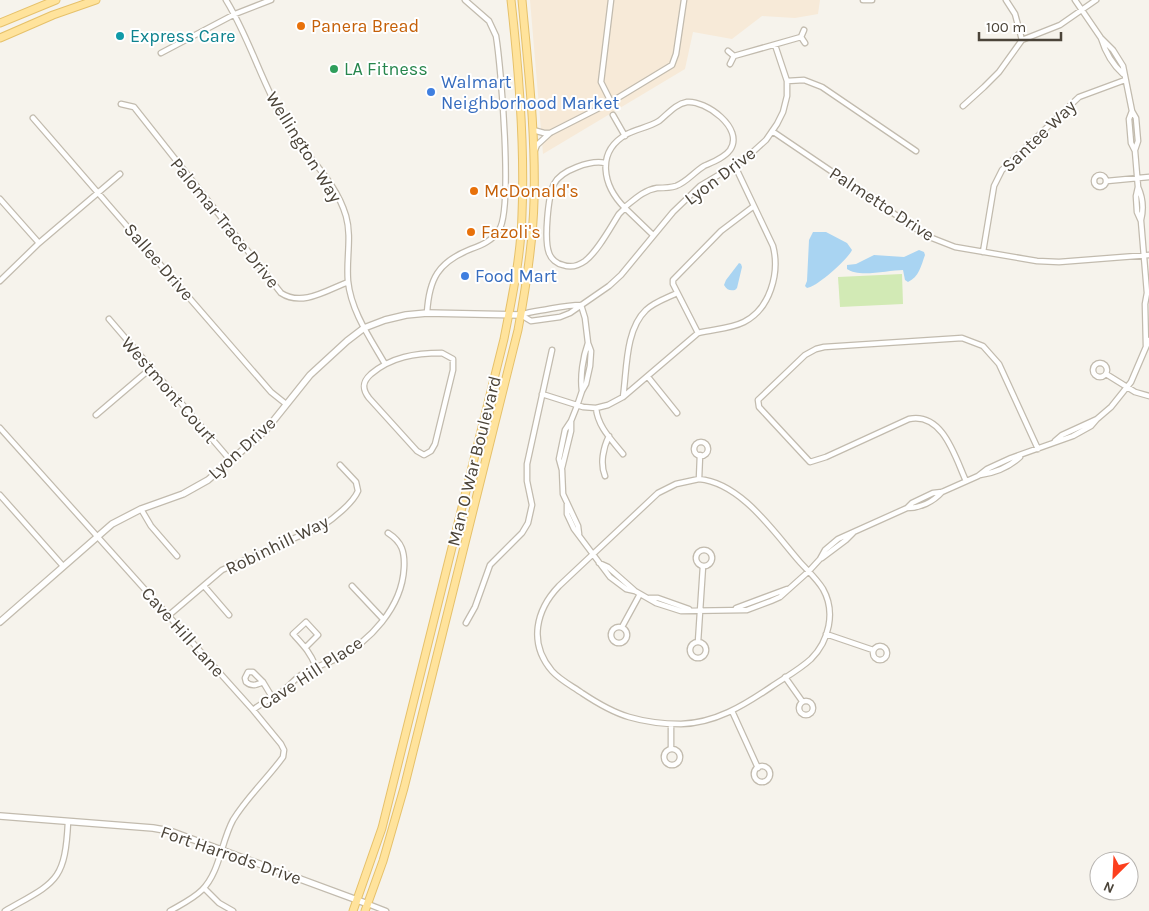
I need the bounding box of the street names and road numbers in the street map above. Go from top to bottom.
street label: Wellington Way [261,87,347,207]
street label: Santee Way [997,95,1081,177]
street label: Lyon Drive [680,142,760,210]
street label: Palomar Trace Drive [166,153,284,293]
street label: Palmetto Drive [825,162,939,246]
street label: Sallee Drive [119,219,199,305]
street label: Westmont Court [117,332,222,448]
street label: Man O War Boulevard [442,374,506,548]
street label: Lyon Drive [204,412,280,484]
street label: Robinhill Way [222,510,333,579]
street label: Cave Hill Lane [137,582,229,682]
street label: Cave Hill Place [255,631,367,715]
street label: Fort Harrods Drive [158,821,304,889]

